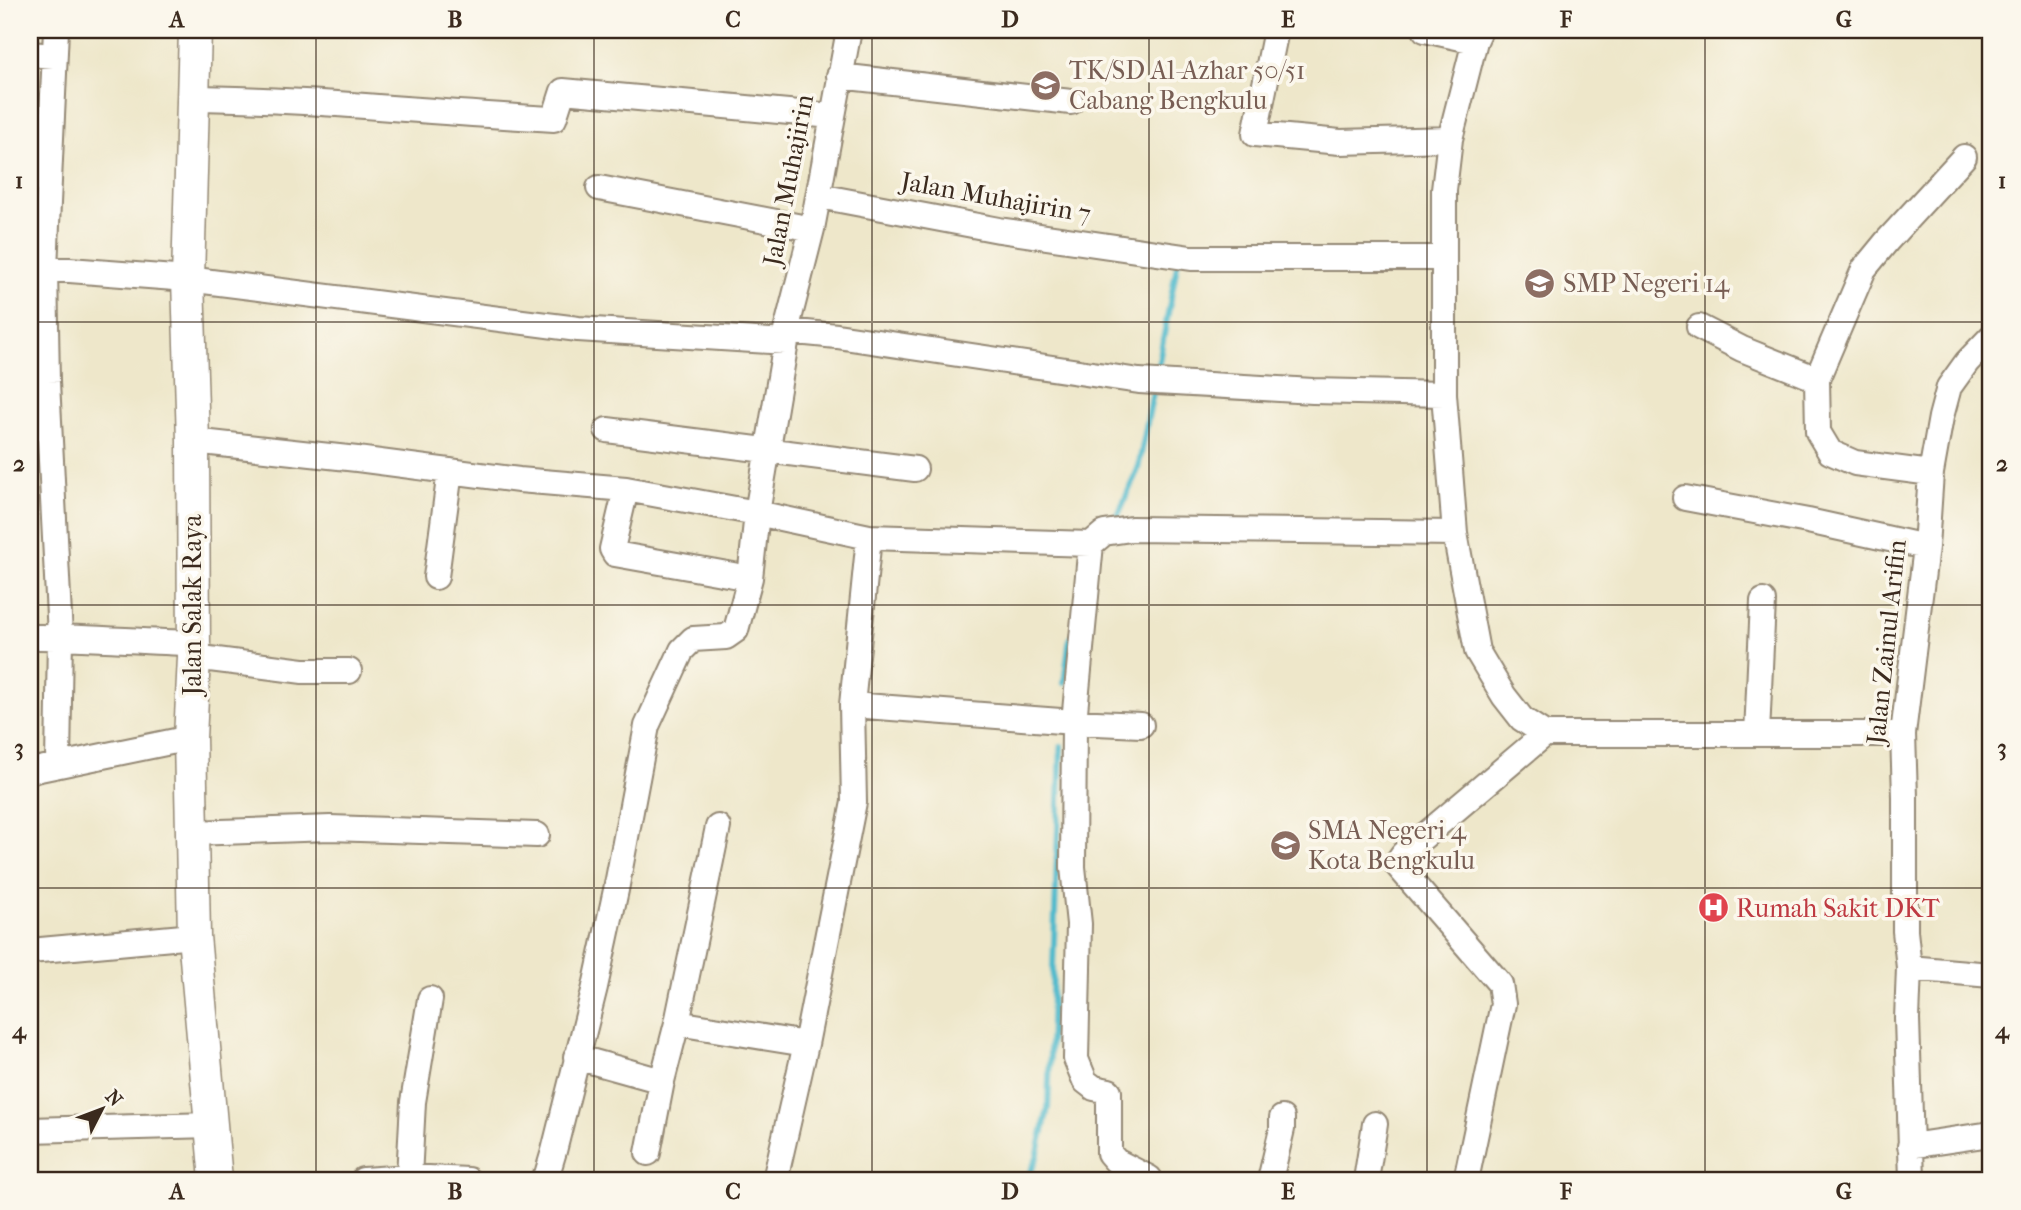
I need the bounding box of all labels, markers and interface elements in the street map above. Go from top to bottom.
text: A [168,6,186,33]
text: B [448,6,463,33]
text: C [725,6,741,33]
text: D [1001,6,1019,33]
text: E [1281,6,1295,33]
text: F [1559,6,1573,33]
text: G [1836,6,1852,33]
place label: TK/SD Al-Azhar 50/51 Cabang Bengkulu [1069,55,1305,116]
school or university icon: TK/SD Al-Azhar 50/51 Cabang Bengkulu [1029,68,1063,102]
street label: Jalan Muhajirin [756,92,820,270]
street label: Jalan Muhajirin 7 [897,165,1093,229]
text: 1 [15,167,23,194]
text: 1 [1998,167,2006,194]
school or university icon: SMP Negeri 14 [1523,266,1557,300]
place label: SMP Negeri 14 [1563,268,1730,299]
text: 2 [13,450,25,477]
text: 2 [1996,450,2008,477]
street label: Jalan Salak Raya [177,513,208,698]
street label: Jalan Zainul Arifin [1860,538,1913,748]
text: 3 [14,734,24,761]
text: 3 [1997,734,2007,761]
place label: SMA Negeri 4 Kota Bengkulu [1308,815,1475,876]
school or university icon: SMA Negeri 4 Kota Bengkulu [1268,828,1302,862]
hospital icon: Rumah Sakit DKT [1696,891,1730,925]
place label: Rumah Sakit DKT [1736,893,1940,924]
text: 4 [11,1017,27,1044]
text: 4 [1994,1017,2010,1044]
north arrow [66,1074,136,1144]
text: N [101,1086,127,1111]
text: A [168,1178,186,1205]
text: B [448,1178,463,1205]
text: C [725,1178,741,1205]
text: D [1001,1178,1019,1205]
text: E [1281,1178,1295,1205]
text: F [1559,1178,1573,1205]
text: G [1836,1178,1852,1205]

